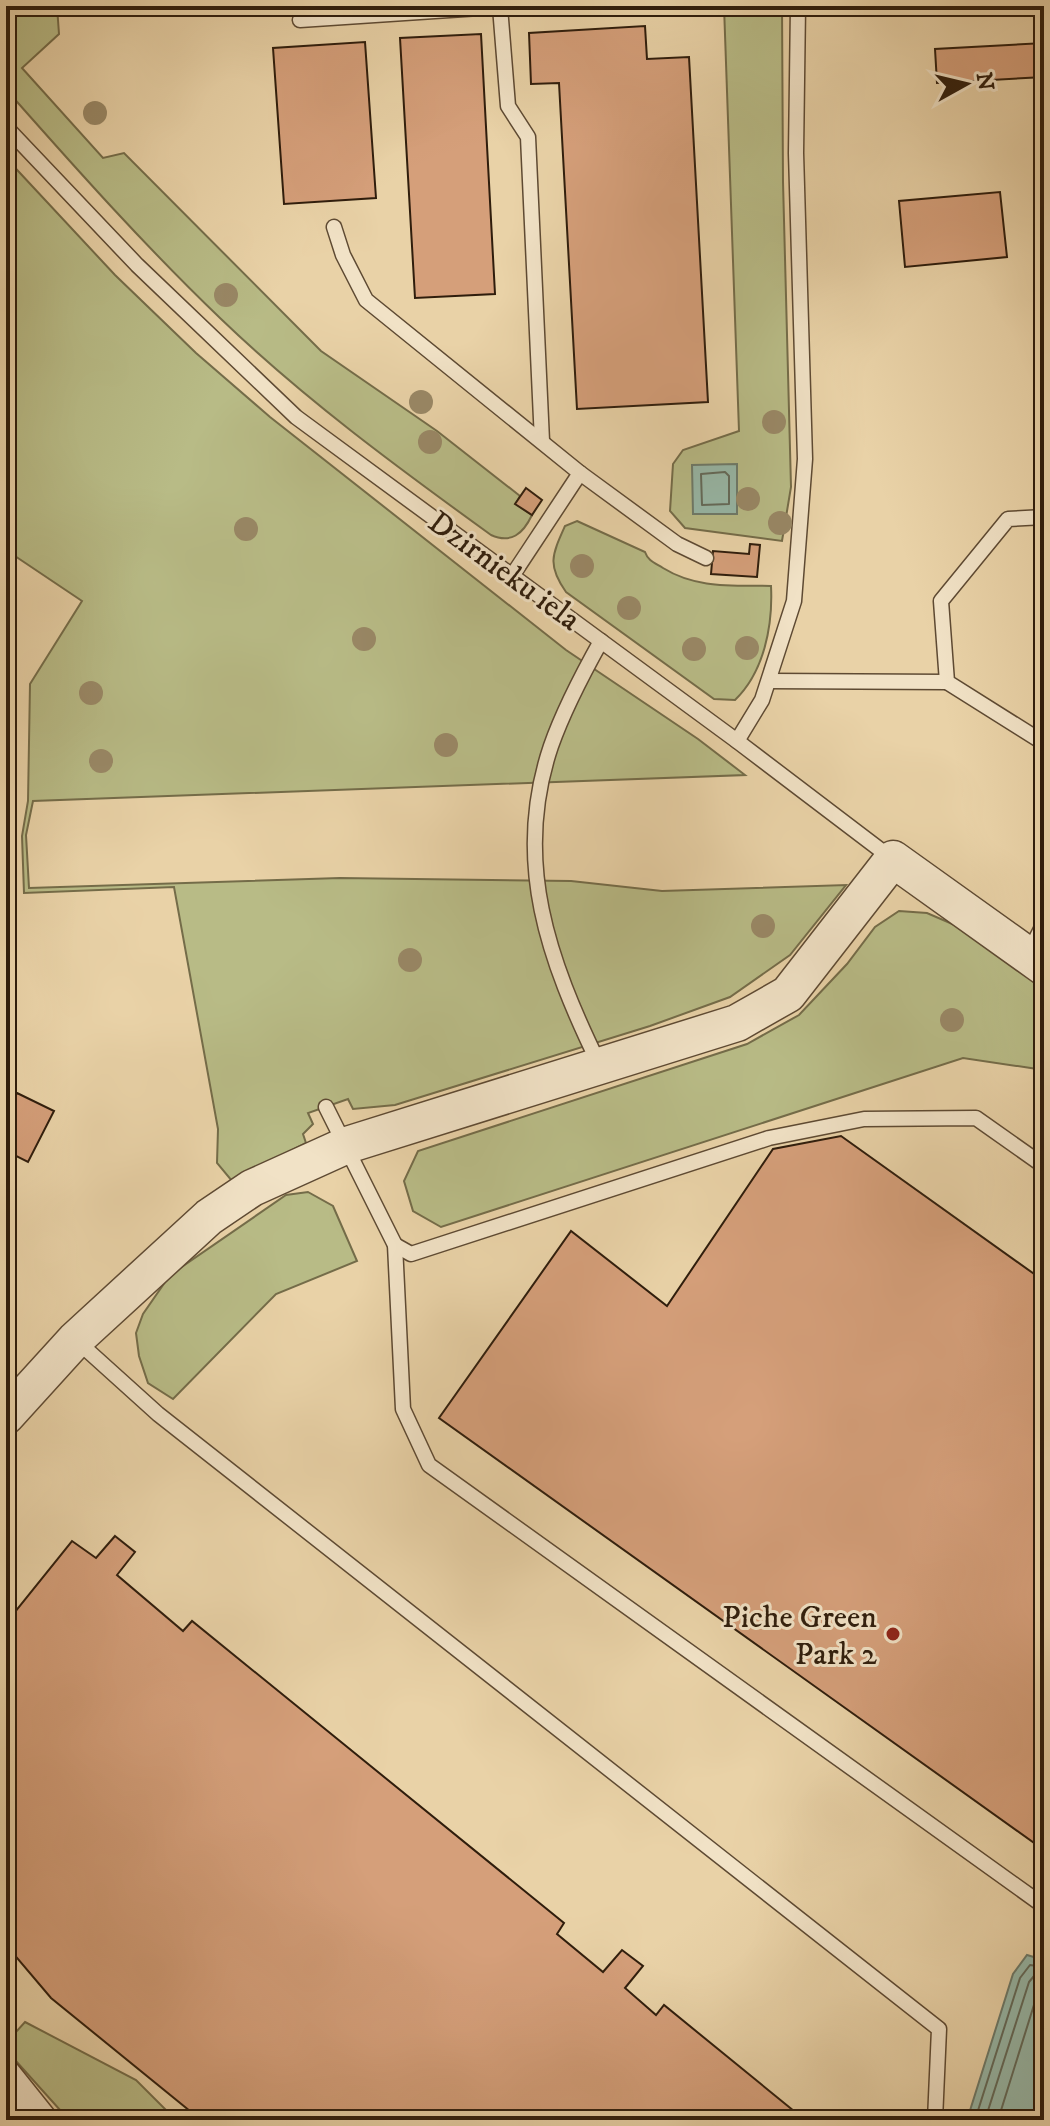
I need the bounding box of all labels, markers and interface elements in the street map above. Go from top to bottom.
north arrow [926,44,1006,124]
text: N [970,71,999,92]
street label: Dzirnieku iela [420,503,588,641]
place label: Piche Green Park 2 [722,1598,877,1675]
marker: Piche Green Park 2 [884,1625,902,1643]

